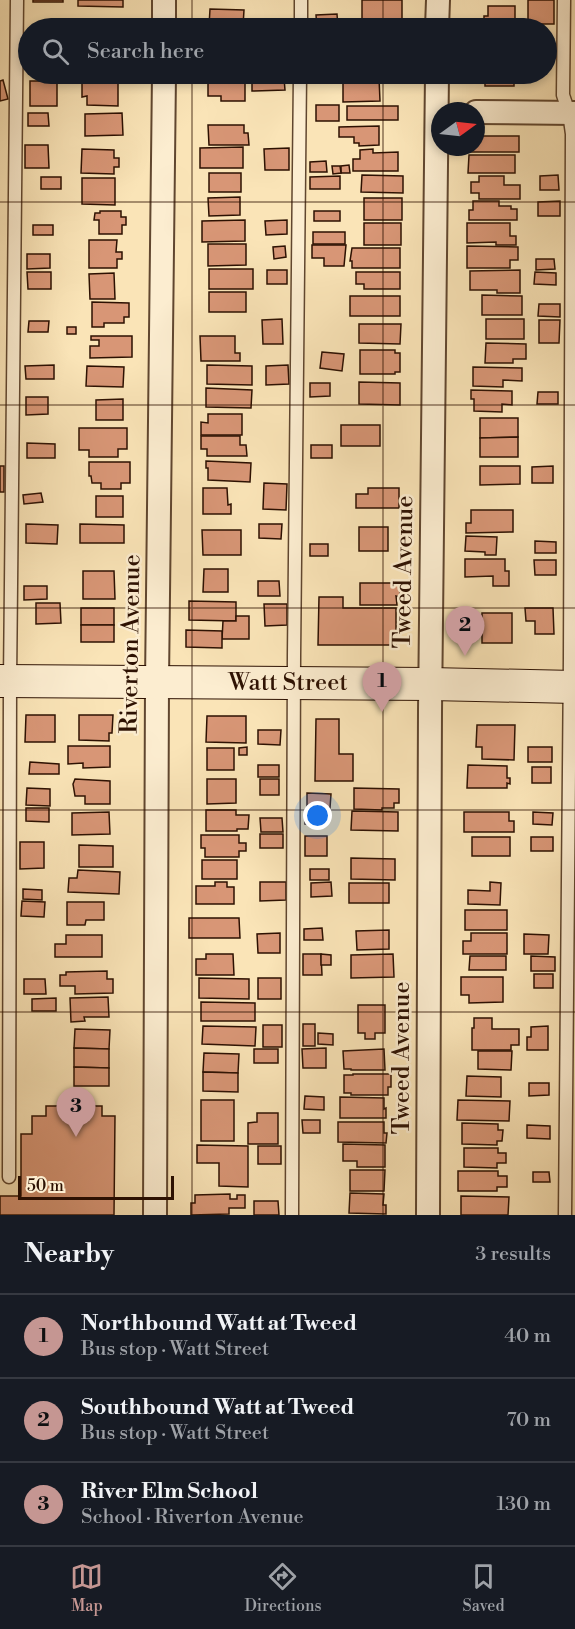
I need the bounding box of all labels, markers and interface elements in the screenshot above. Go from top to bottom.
search box [18,18,557,84]
icon: search [39,35,72,68]
text: Search here [87,38,204,65]
north arrow [431,102,485,156]
street label: Tweed Avenue [388,495,420,649]
street label: Riverton Avenue [114,554,148,734]
pin: 2 [446,606,484,656]
pin: 1 [362,662,401,712]
street label: Watt Street [227,668,348,698]
your location [303,801,332,830]
street label: Tweed Avenue [387,981,417,1135]
pin: 3 [56,1088,96,1137]
scale bar [18,1173,174,1200]
text: 50 m [27,1176,64,1196]
text: Nearby [24,1238,114,1270]
text: 3 results [475,1242,551,1267]
text: Northbound Watt at Tweed [81,1310,357,1337]
text: 1 [39,1324,48,1349]
text: 40 m [504,1324,551,1349]
text: Bus stop · Watt Street [81,1337,269,1362]
text: Southbound Watt at Tweed [81,1394,354,1421]
text: 2 [37,1408,50,1433]
text: 70 m [507,1408,551,1433]
text: Bus stop · Watt Street [81,1421,269,1446]
text: River Elm School [81,1478,258,1505]
text: 3 [37,1492,50,1517]
text: 130 m [496,1492,551,1517]
text: School · Riverton Avenue [81,1505,304,1530]
tab: Map [70,1560,103,1616]
tab: Directions [244,1560,322,1616]
tab: Saved [462,1560,505,1616]

